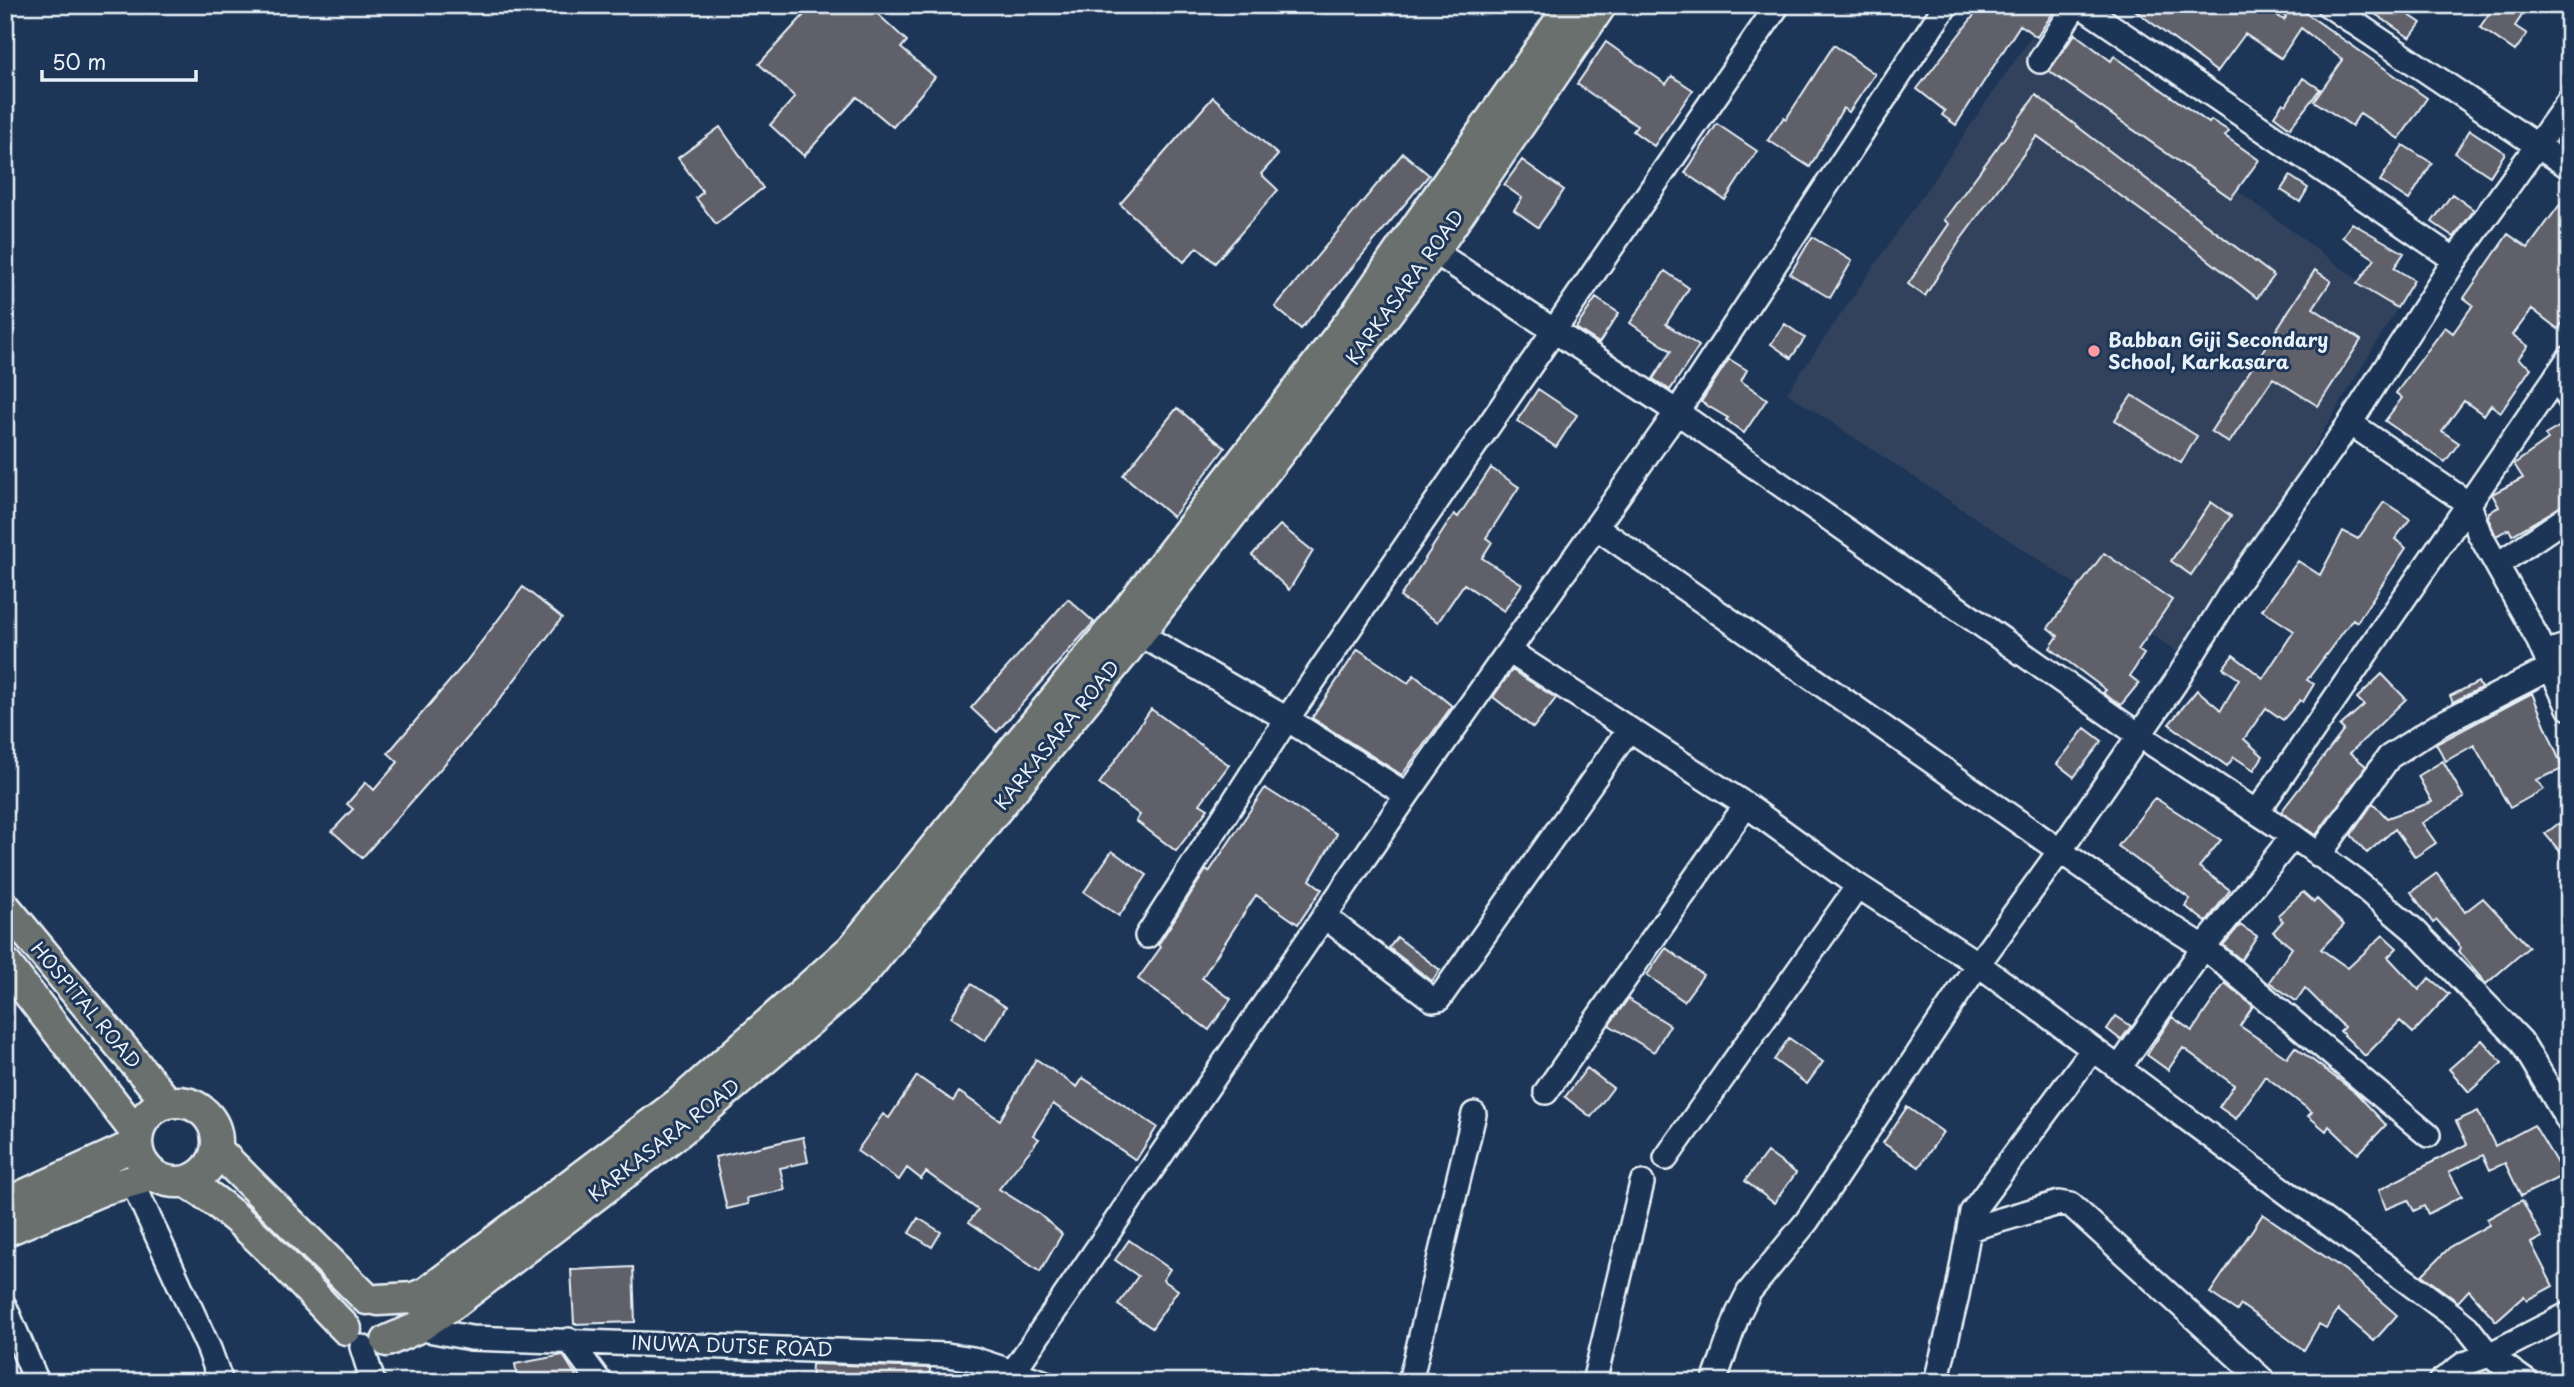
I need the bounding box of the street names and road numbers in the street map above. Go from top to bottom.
street label: KARKASARA ROAD [1338,203,1470,370]
street label: KARKASARA ROAD [987,653,1126,815]
street label: HOSPITAL ROAD [25,935,148,1074]
street label: KARKASARA ROAD [582,1071,745,1207]
street label: INUWA DUTSE ROAD [631,1327,833,1363]

